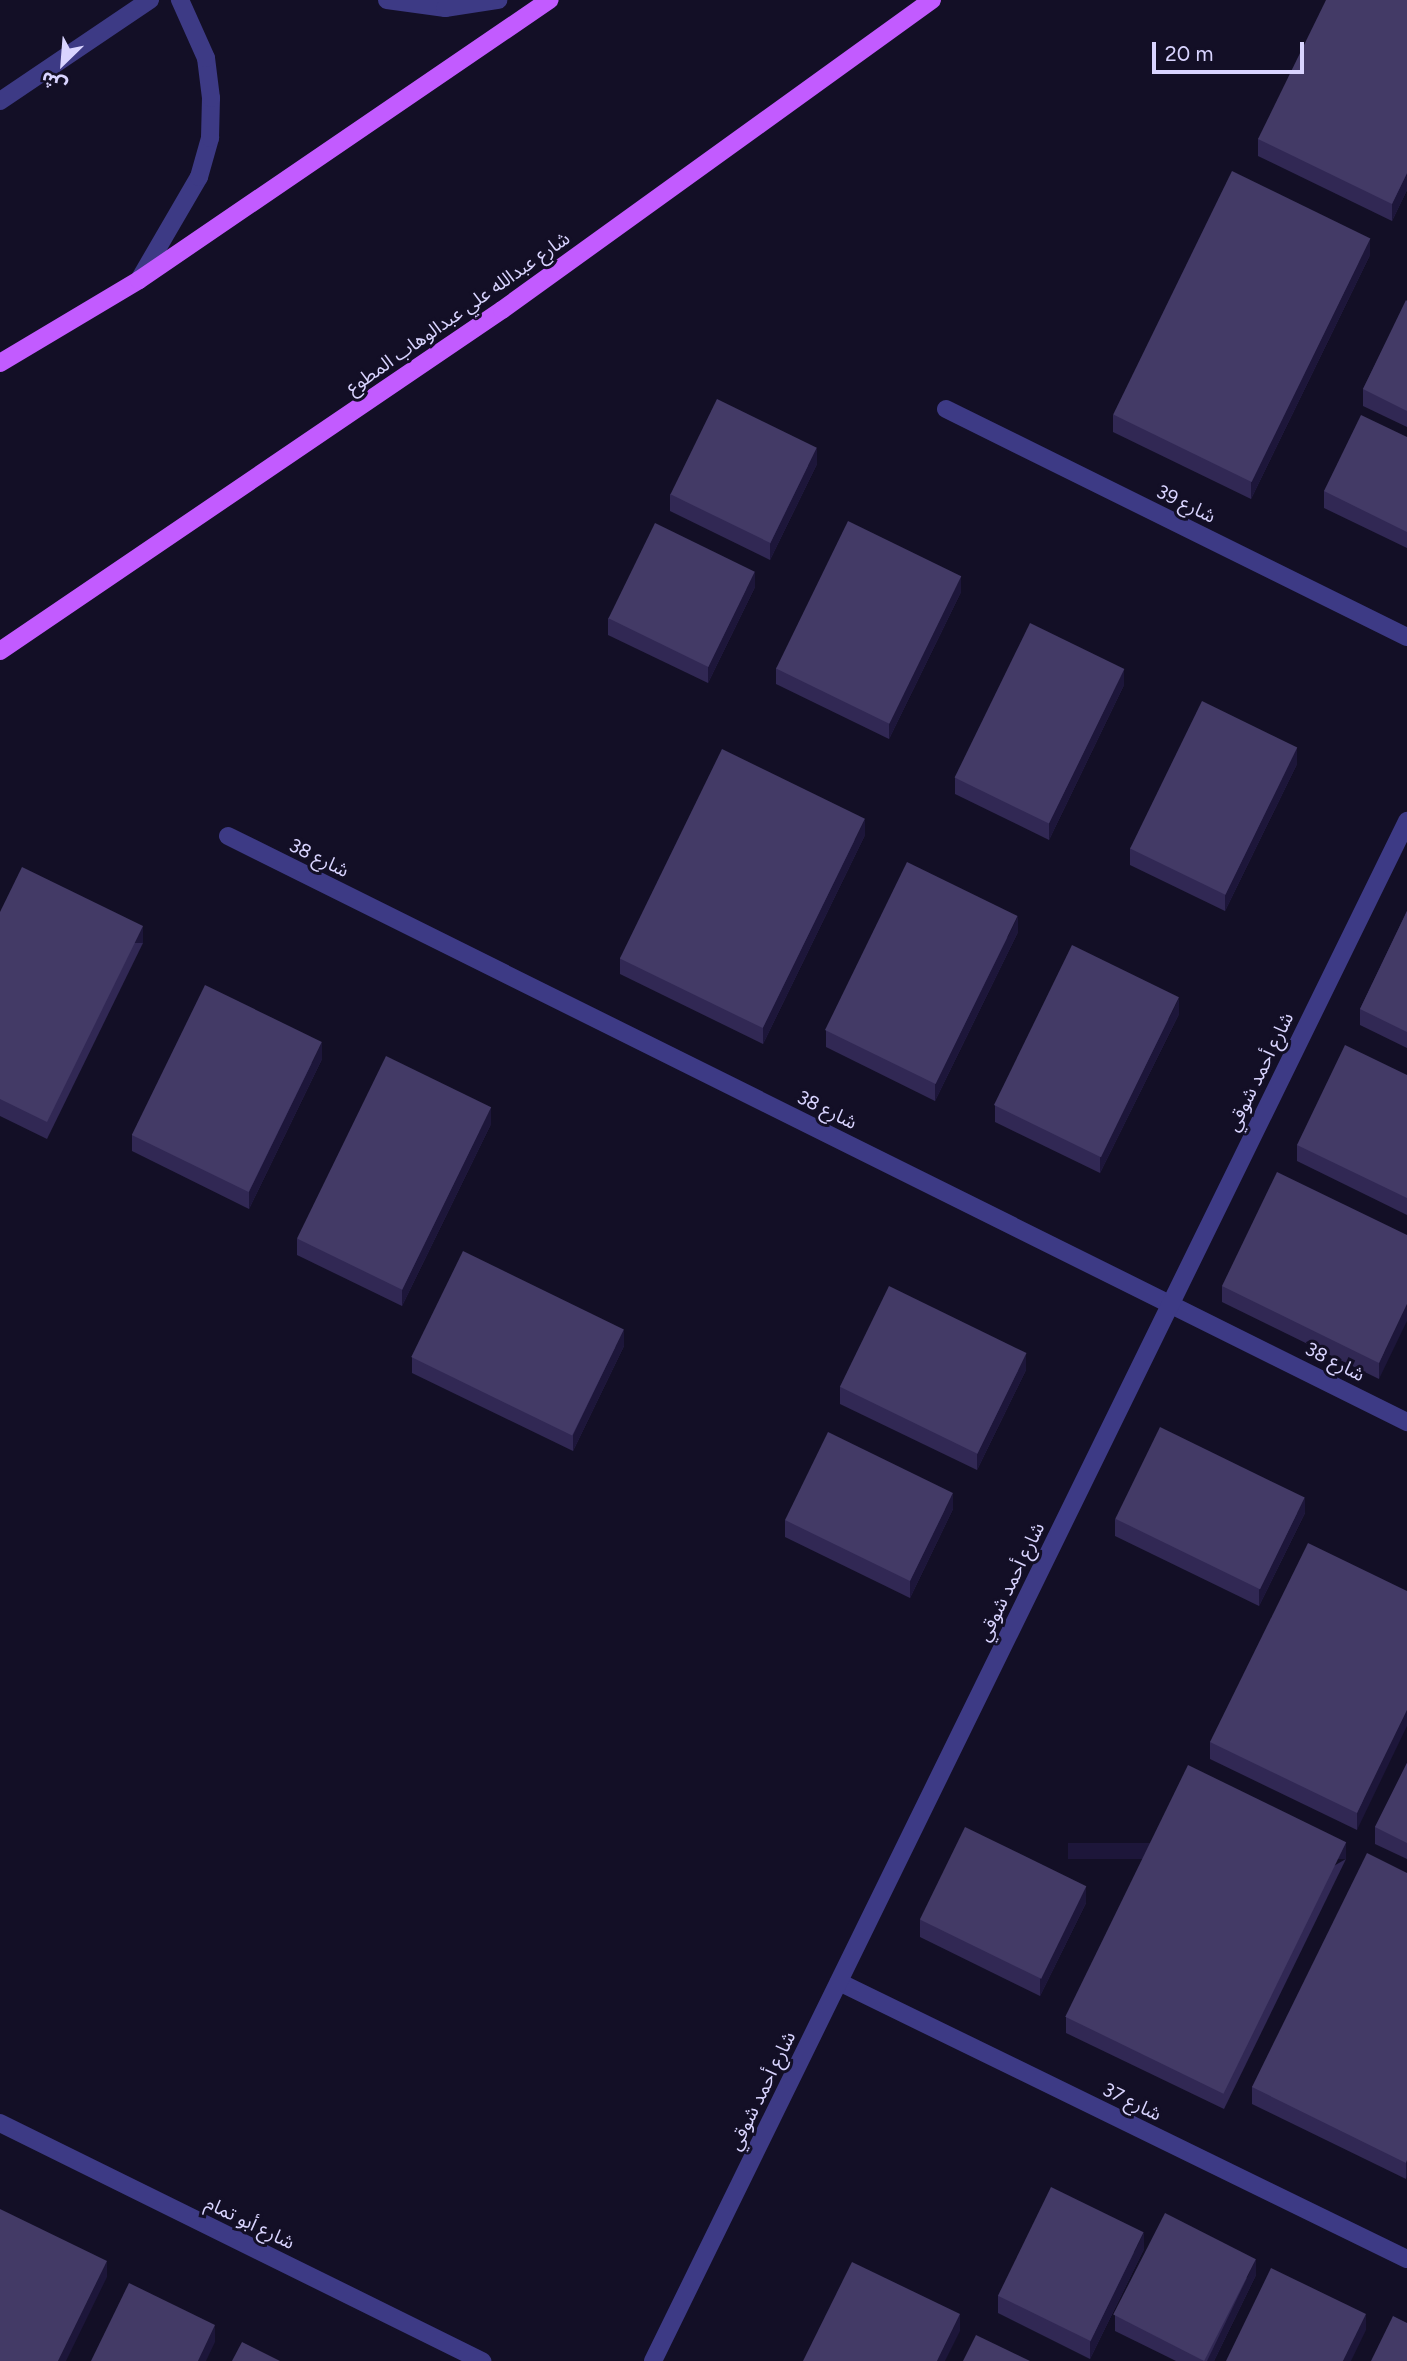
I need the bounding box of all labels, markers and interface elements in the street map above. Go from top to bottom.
north arrow [28,28,98,98]
scale bar [1155,28,1307,72]
text: 20 m [1165,41,1213,66]
text: ش [37,67,71,98]
street label: شارع عبدالله علي عبدالوهاب المطوع [342,227,574,399]
street label: شارع 39 [1153,480,1219,528]
street label: شارع 38 [285,834,353,882]
street label: شارع أحمد شوقي [1221,1009,1299,1135]
street label: شارع 38 [793,1086,861,1134]
street label: شارع 38 [1301,1337,1369,1387]
street label: شارع أحمد شوقي [972,1519,1050,1645]
street label: شارع أحمد شوقي [723,2028,801,2154]
street label: شارع 37 [1099,2078,1165,2126]
street label: شارع أبو تمام [202,2192,298,2254]

